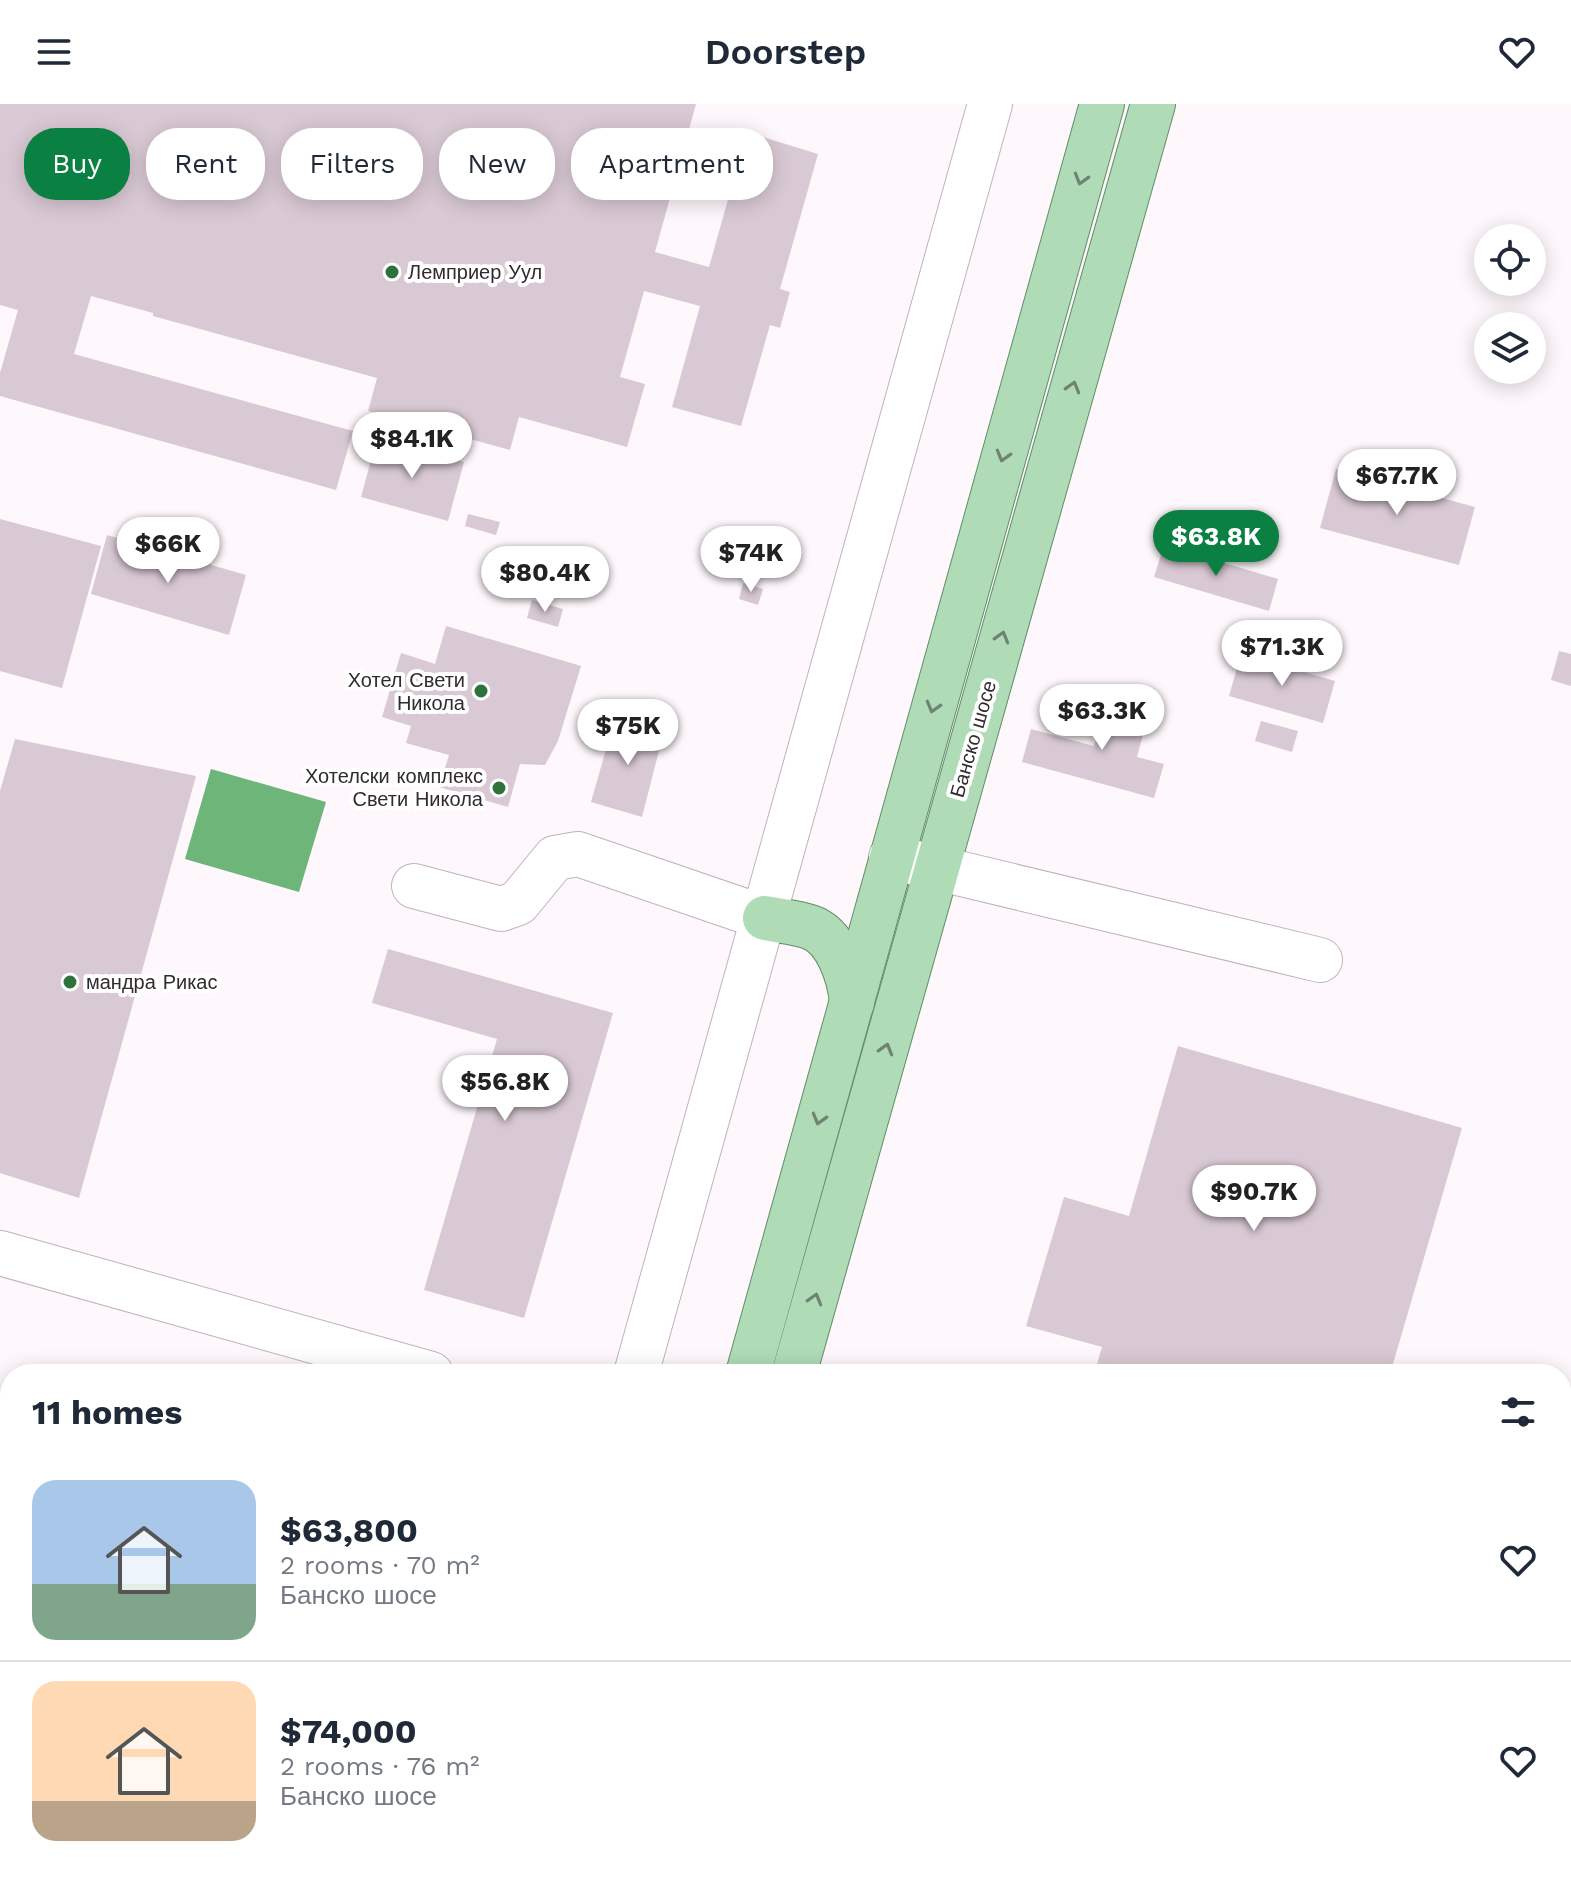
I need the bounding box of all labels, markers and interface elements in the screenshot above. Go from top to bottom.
icon: menu [32,30,76,74]
icon: heart [1495,30,1539,74]
text: Doorstep [705,31,866,73]
chip: Buy [24,128,130,200]
chip: Rent [146,128,265,200]
chip: Filters [281,128,423,200]
chip: New [439,128,555,200]
chip: Apartment [571,128,773,200]
one-way arrow [1074,172,1090,186]
map controls [1474,224,1546,384]
button: locate [1474,224,1546,296]
place label: Лемприер Уул [408,260,542,284]
marker: Лемприер Уул [383,263,401,281]
button: layers [1474,312,1546,384]
one-way arrow [1064,380,1080,394]
pin: $84.1K [347,412,477,480]
text: $84.1K [370,423,454,453]
one-way arrow [996,449,1013,463]
pin: $67.7K [1332,449,1462,517]
text: $67.7K [1355,460,1439,490]
pin: $63.8K [1151,510,1281,578]
pin: $66K [121,517,215,585]
text: $63.8K [1171,521,1261,551]
pin: $74K [704,526,798,594]
text: $66K [135,528,201,558]
text: $74K [718,537,784,567]
pin: $80.4K [480,546,610,614]
text: $80.4K [499,557,591,587]
pin: $71.3K [1217,620,1347,688]
one-way arrow [993,630,1009,644]
text: $71.3K [1240,631,1324,661]
place label: Хотел Свети Никола [348,668,466,715]
street label: Банско шосе [945,678,1001,800]
marker: Хотел Свети Никола [472,682,490,700]
pin: $63.3K [1037,684,1167,752]
text: $63.3K [1057,695,1147,725]
pin: $75K [581,699,675,767]
one-way arrow [926,699,943,713]
text: $75K [595,710,661,740]
place label: Хотелски комплекс Свети Никола [305,764,484,811]
marker: Хотелски комплекс Свети Никола [490,779,508,797]
place label: мандра Рикас [86,970,217,994]
marker: мандра Рикас [61,973,79,991]
one-way arrow [876,1042,893,1056]
pin: $56.8K [440,1055,570,1123]
text: $56.8K [460,1066,550,1096]
one-way arrow [812,1112,829,1126]
pin: $90.7K [1189,1165,1319,1233]
text: $90.7K [1210,1176,1298,1206]
one-way arrow [806,1292,822,1306]
icon: filters [1496,1390,1540,1434]
text: 11 homes [32,1392,182,1432]
text: $63,800 [280,1510,418,1550]
icon: home [96,1512,192,1608]
icon: heart [1496,1538,1540,1582]
text: 2 rooms · 70 m² [280,1550,480,1580]
text: Банско шосе [280,1580,437,1610]
text: $74,000 [280,1711,417,1751]
icon: home [96,1713,192,1809]
icon: heart [1496,1739,1540,1783]
text: 2 rooms · 76 m² [280,1751,479,1781]
text: Банско шосе [280,1781,437,1811]

